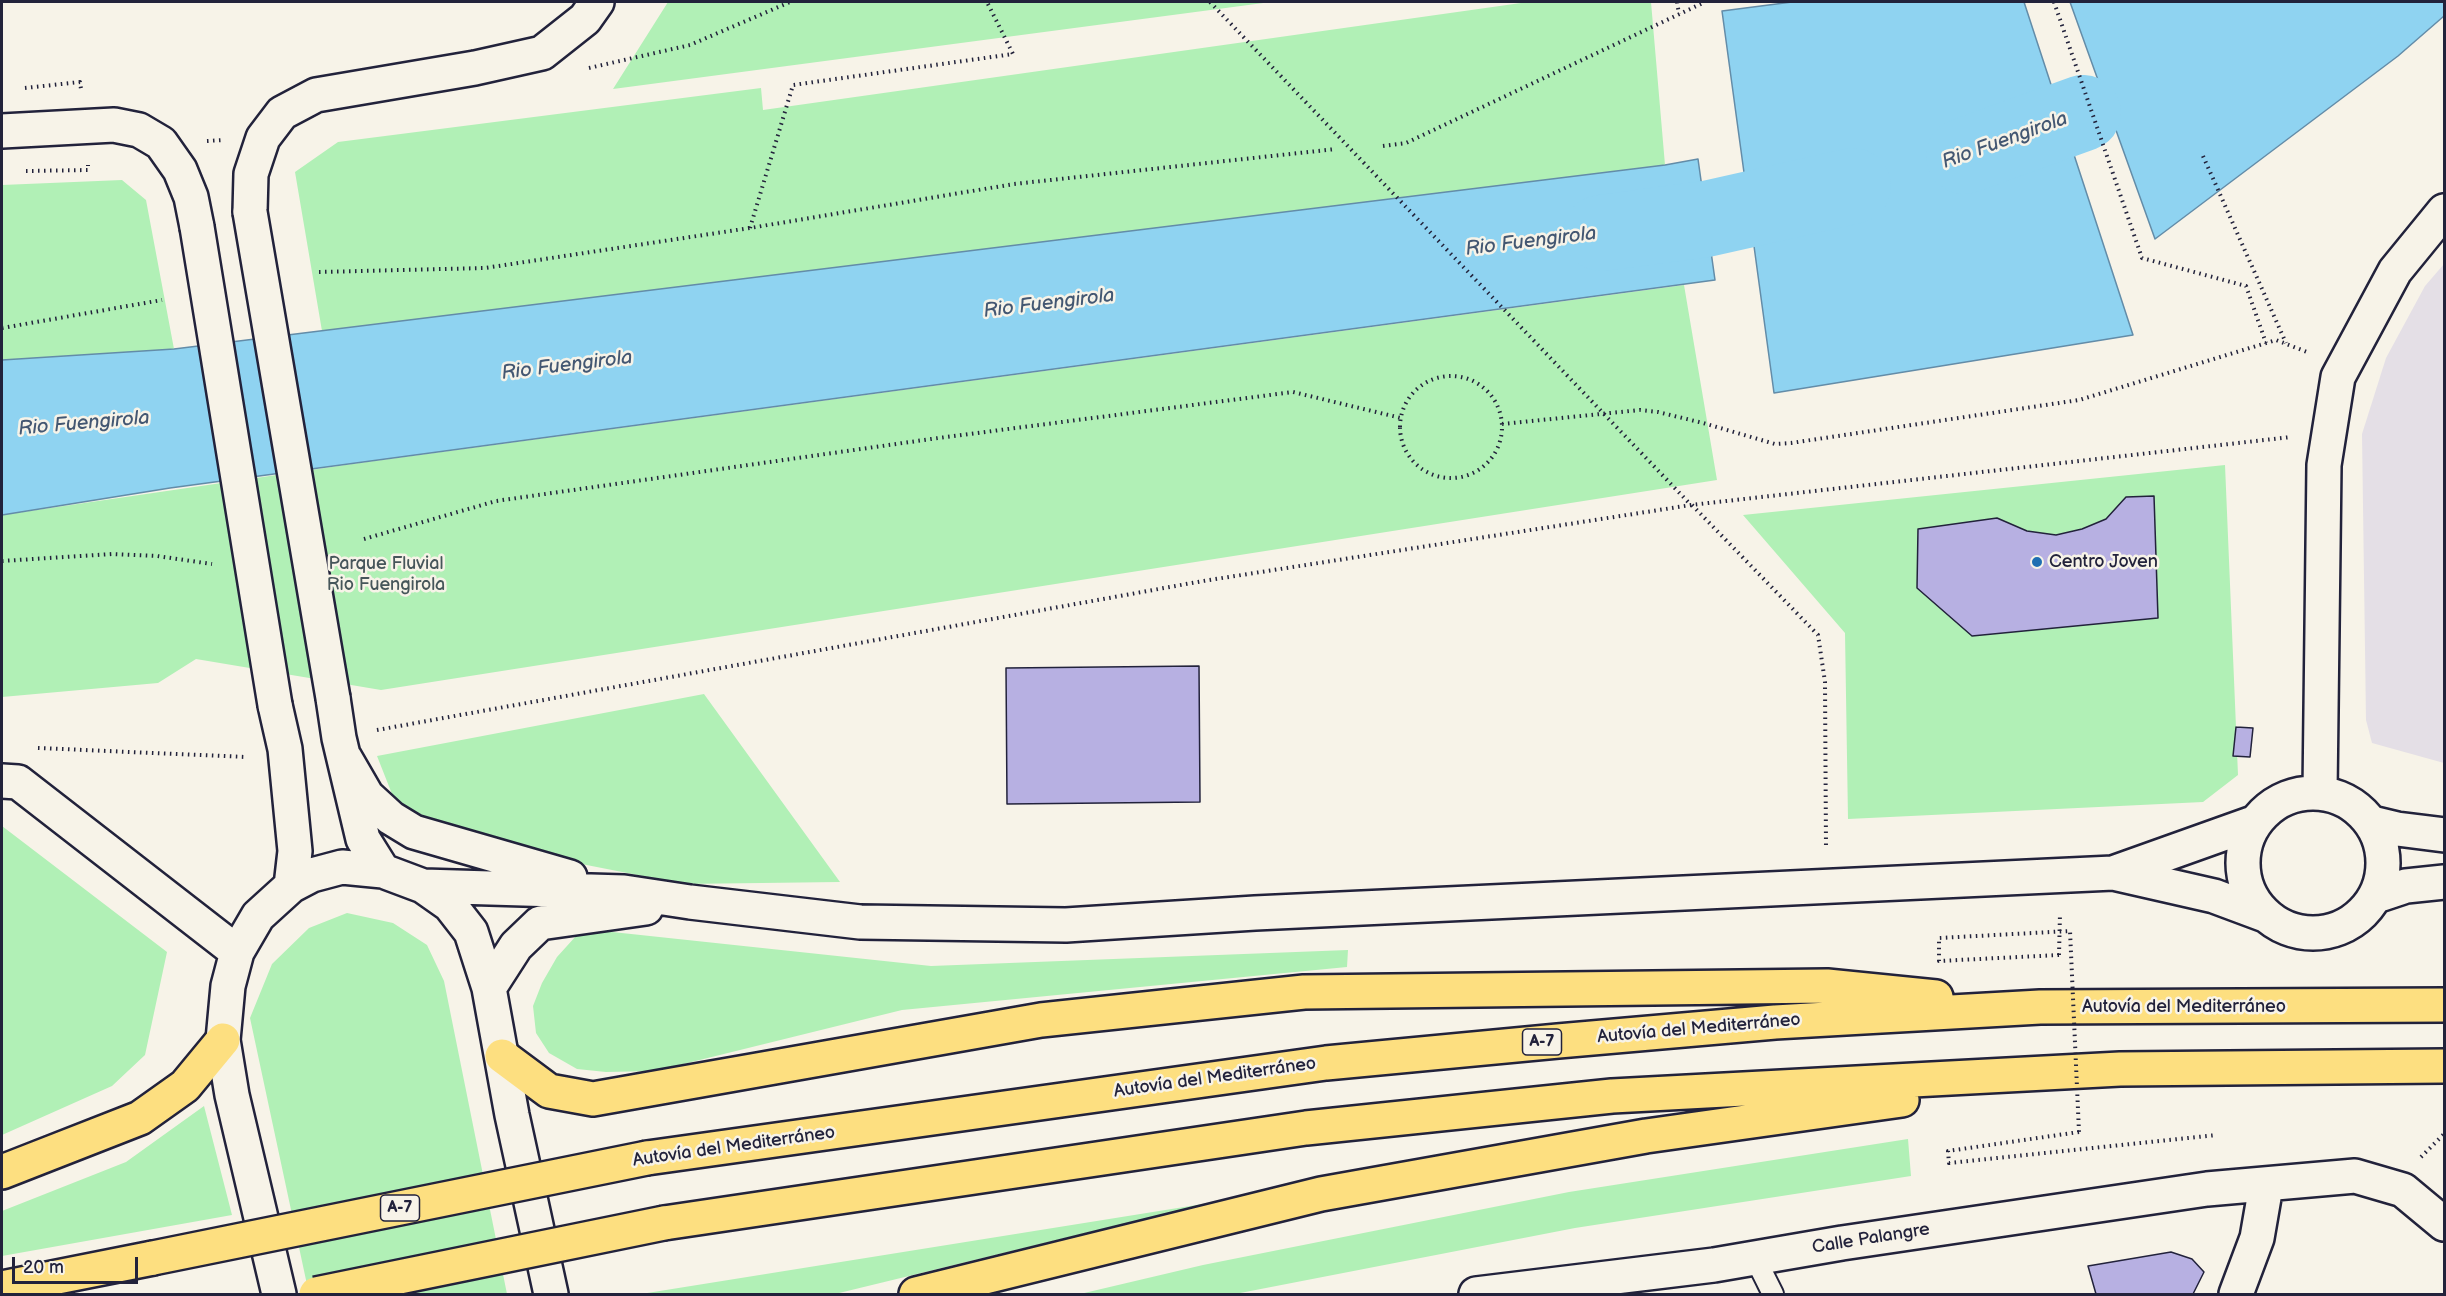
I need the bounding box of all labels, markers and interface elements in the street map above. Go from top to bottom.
water label: Rio Fuengirola [1939,107,2071,175]
water label: Rio Fuengirola [1464,222,1598,262]
water label: Rio Fuengirola [982,284,1116,324]
water label: Rio Fuengirola [500,346,634,386]
water label: Rio Fuengirola [17,406,151,442]
place label: Centro Joven [2049,551,2158,573]
park label: Parque Fluvial Rio Fuengirola [327,553,445,596]
marker: Centro Joven [2030,555,2044,569]
street label: Autovía del Mediterráneo [2082,996,2286,1018]
street label: Autovía del Mediterráneo [1596,1009,1802,1049]
road number: A-7 [1522,1029,1562,1055]
street label: Autovía del Mediterráneo [1112,1053,1318,1103]
street label: Autovía del Mediterráneo [631,1122,837,1172]
road number: A-7 [380,1195,420,1221]
street label: Calle Palangre [1811,1219,1931,1259]
scale bar [15,1245,141,1283]
text: 20 m [23,1257,64,1278]

